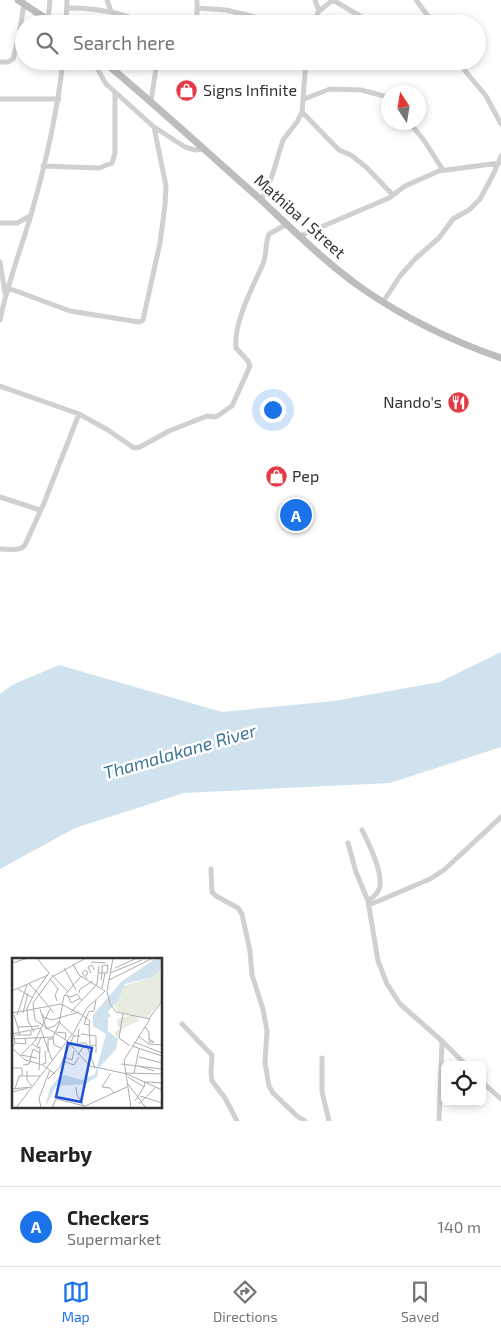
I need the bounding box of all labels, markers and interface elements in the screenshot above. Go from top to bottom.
search box [15,15,486,70]
icon: search [33,29,61,57]
text: Search here [73,31,175,54]
shop icon: Signs Infinite [175,78,199,102]
place label: Signs Infinite [203,80,297,99]
north arrow [381,85,426,130]
street label: Mathiba I Street [251,170,350,261]
restaurant icon: Nando's [446,390,470,414]
place label: Nando's [383,392,442,411]
your location [260,397,286,423]
shop icon: Pep [264,464,288,488]
place label: Pep [292,466,319,485]
pin: A [280,496,312,534]
water label: Thamalakane River [101,718,260,783]
inset map [12,958,162,1108]
map controls [441,1061,486,1106]
button: locate [441,1061,486,1106]
text: Nearby [20,1141,92,1166]
text: Checkers [67,1206,149,1229]
text: A [31,1217,41,1236]
text: 140 m [438,1217,481,1236]
text: Supermarket [67,1229,161,1248]
tab: Map [62,1278,90,1325]
tab: Directions [213,1278,278,1325]
tab: Saved [401,1278,439,1325]

